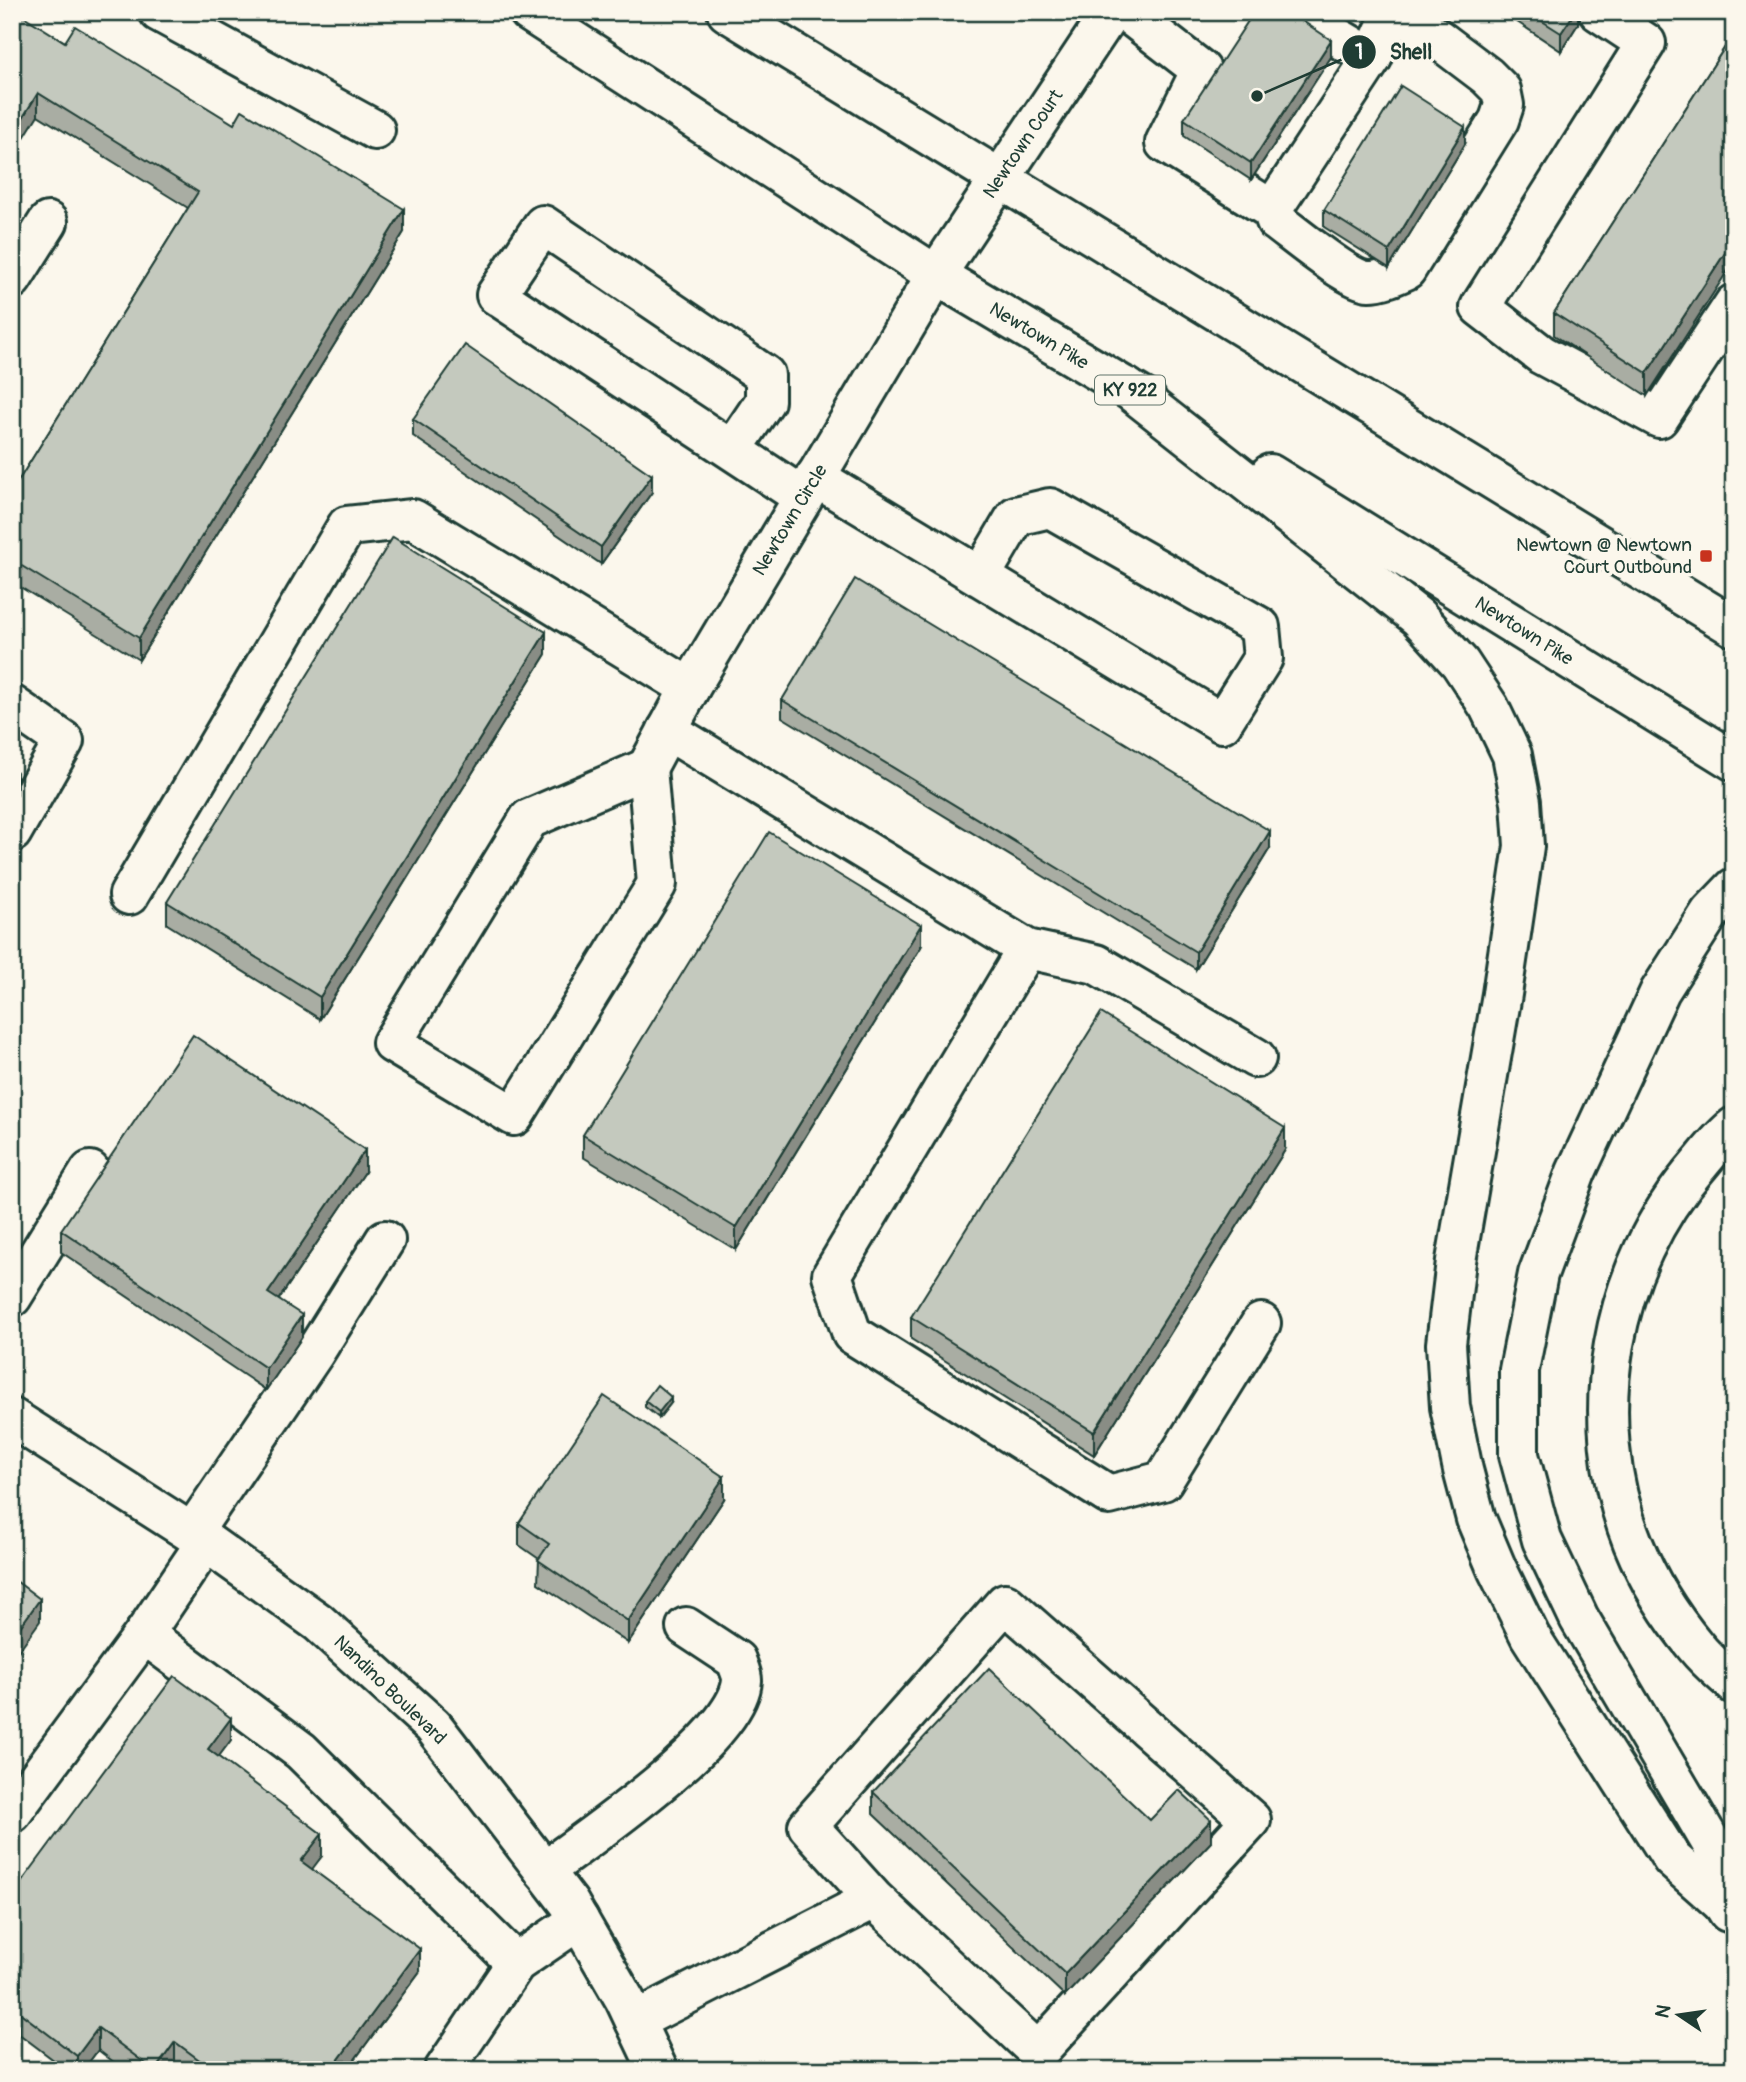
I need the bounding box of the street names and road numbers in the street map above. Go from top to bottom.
street label: Newtown Court [978,85,1068,203]
street label: Newtown Pike [985,297,1094,375]
road number: KY 922 [1095,376,1165,404]
street label: Newtown Circle [747,459,833,580]
street label: Newtown Pike [1470,591,1578,671]
street label: Nandino Boulevard [329,1630,451,1750]

